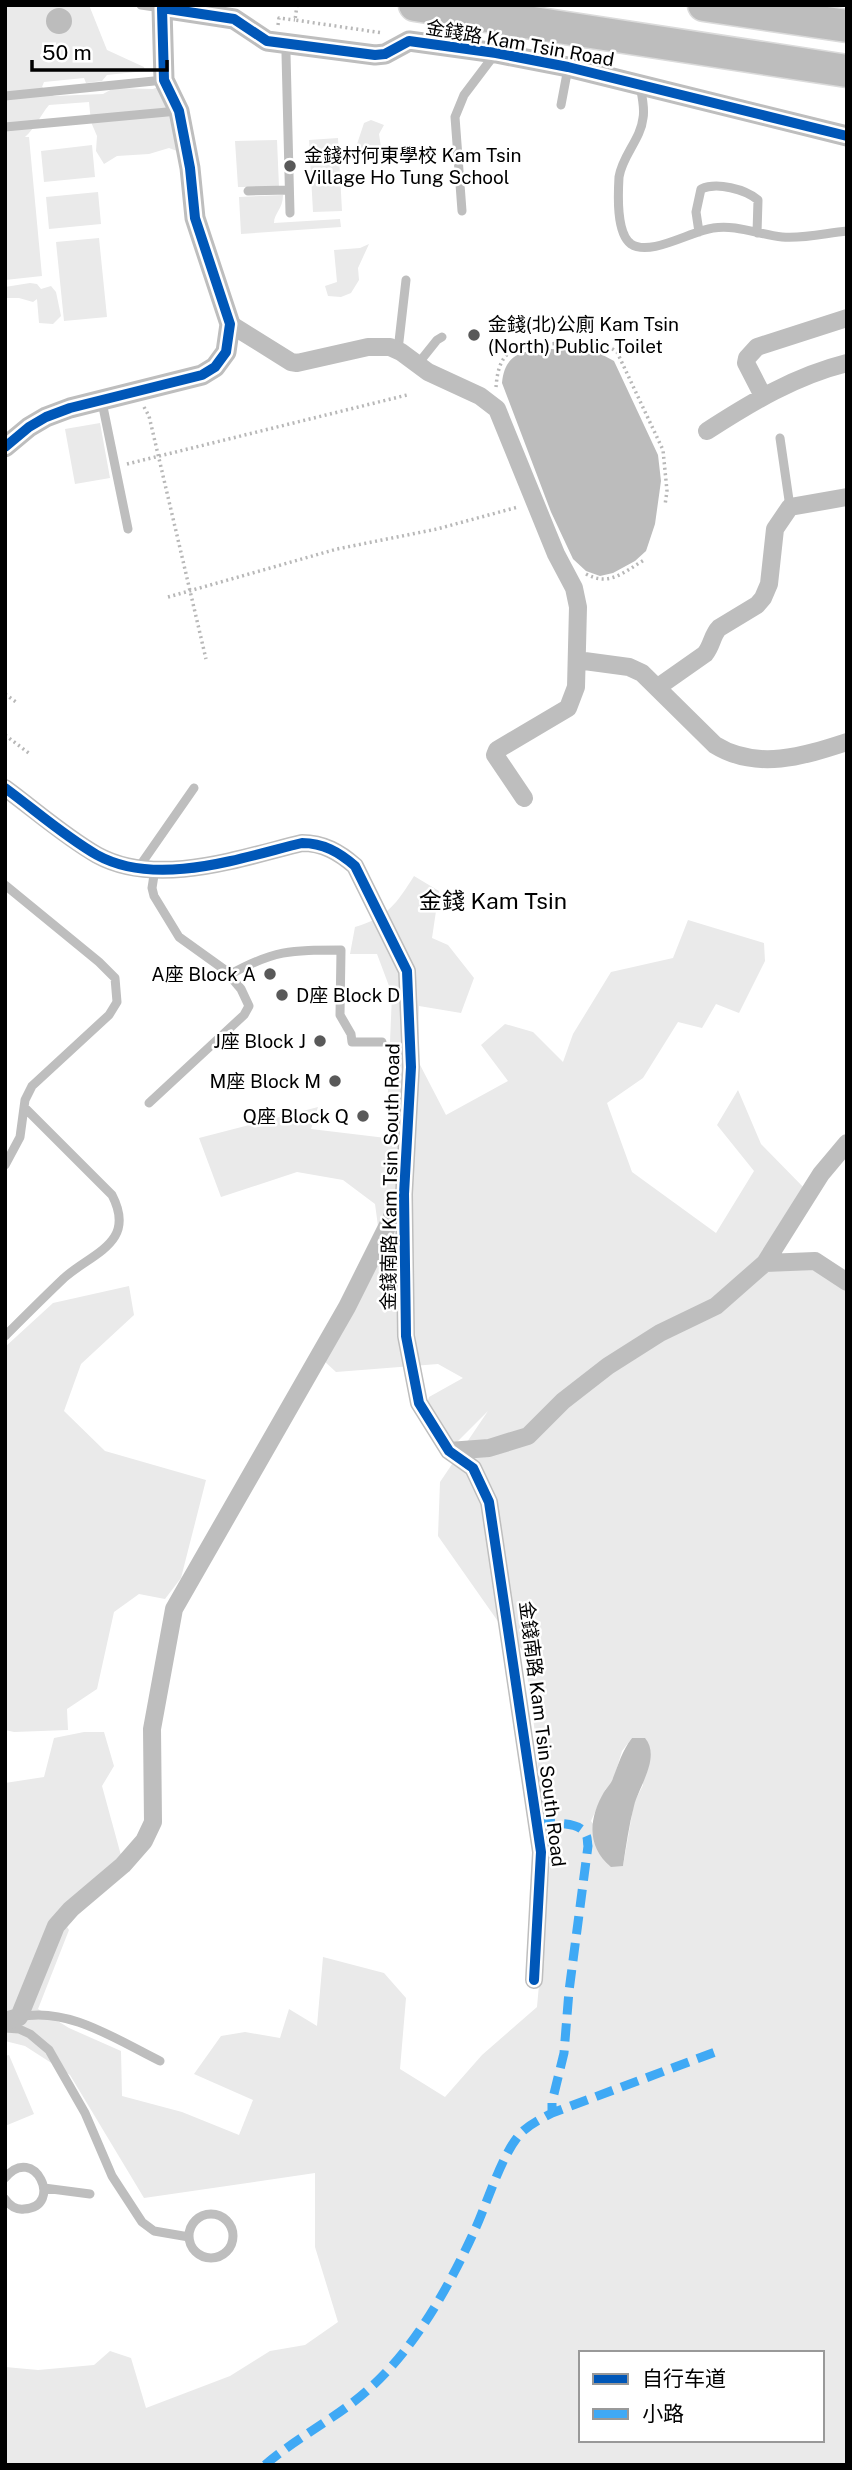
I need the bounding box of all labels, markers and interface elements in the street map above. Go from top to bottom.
street label: 金錢路 Kam Tsin Road [424,16,616,70]
scale bar [32,28,166,72]
text: 50 m [42,40,92,65]
place label: 金錢村何東學校 Kam Tsin Village Ho Tung School [304,144,521,188]
marker: 金錢村何東學校 Kam Tsin Village Ho Tung School [282,158,298,174]
place label: 金錢(北)公廁 Kam Tsin (North) Public Toilet [488,313,679,357]
marker: 金錢(北)公廁 Kam Tsin (North) Public Toilet [466,327,482,343]
district label: 金錢 Kam Tsin [419,887,567,914]
place label: A座 Block A [151,963,256,985]
marker: A座 Block A [262,966,278,982]
place label: D座 Block D [296,984,400,1006]
marker: D座 Block D [274,987,290,1003]
place label: J座 Block J [213,1030,306,1052]
marker: J座 Block J [312,1033,328,1049]
street label: 金錢南路 Kam Tsin South Road [377,1043,403,1311]
place label: M座 Block M [209,1070,321,1092]
marker: M座 Block M [327,1073,343,1089]
place label: Q座 Block Q [243,1105,349,1127]
marker: Q座 Block Q [355,1108,371,1124]
street label: 金錢南路 Kam Tsin South Road [516,1600,570,1868]
legend [579,2351,824,2442]
text: 自行车道 [642,2366,726,2391]
text: 小路 [642,2401,684,2426]

